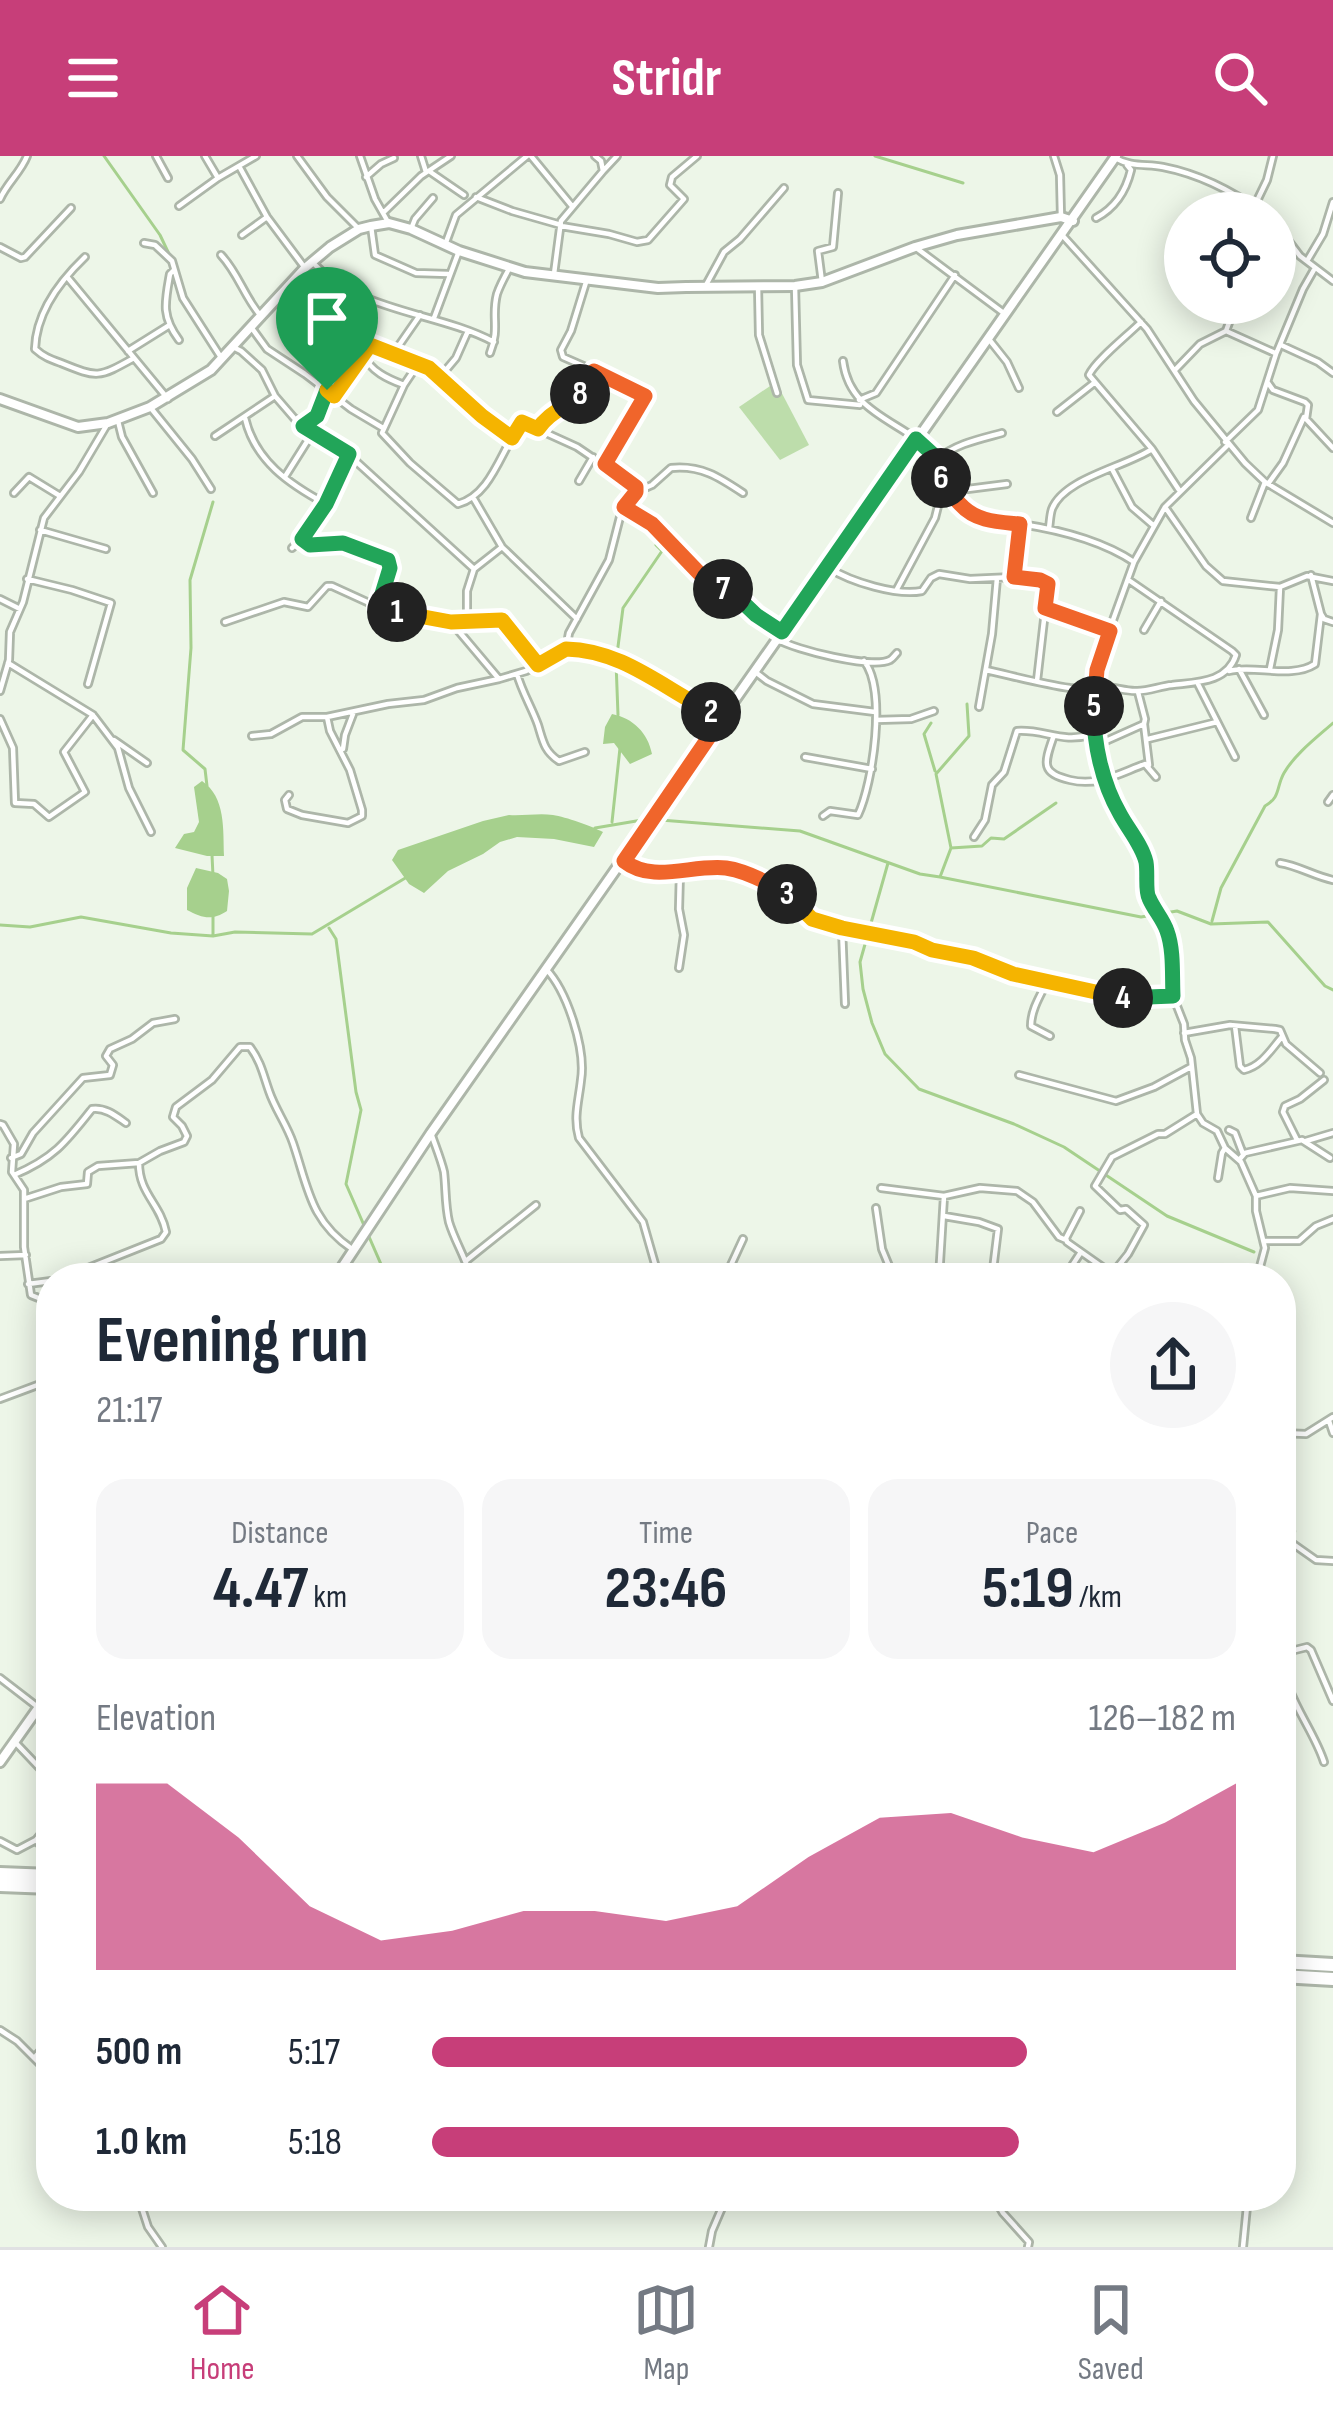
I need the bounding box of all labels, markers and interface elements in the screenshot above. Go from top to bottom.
icon: menu [60,45,126,111]
icon: search [1207,45,1273,111]
text: Stridr [611,46,722,111]
map controls [1164,192,1296,324]
button: locate [1164,192,1296,324]
pin [276,267,378,390]
icon: arrive [294,285,360,351]
pin: 8 [550,364,610,424]
text: 8 [572,374,588,414]
pin: 6 [911,448,971,508]
text: 6 [933,458,949,498]
pin: 7 [693,559,753,619]
text: 7 [716,569,730,609]
pin: 1 [367,582,427,642]
text: 1 [391,592,403,632]
pin: 5 [1064,676,1124,736]
pin: 2 [681,682,741,742]
text: 5 [1087,686,1101,726]
text: 2 [704,692,718,732]
pin: 3 [757,864,817,924]
text: 3 [780,874,794,914]
pin: 4 [1093,968,1153,1028]
text: 4 [1115,978,1131,1018]
text: Evening run [96,1302,369,1381]
button: share [1110,1302,1236,1428]
text: 21:17 [96,1387,162,1434]
text: Distance [231,1513,329,1553]
text: Time [639,1513,693,1553]
text: Pace [1026,1513,1078,1553]
text: 4.47 [213,1553,308,1625]
text: 23:46 [605,1553,727,1625]
text: 5:19 [982,1553,1074,1625]
text: km [308,1577,347,1617]
text: /km [1074,1577,1122,1617]
text: Elevation [96,1695,216,1742]
text: 126–182 m [1088,1695,1236,1742]
text: 500 m [96,2029,182,2076]
text: 5:17 [288,2029,340,2076]
text: 1.0 km [96,2119,187,2166]
text: 5:18 [288,2119,342,2166]
tab: Home [189,2277,255,2389]
tab: Map [633,2277,699,2389]
tab: Saved [1078,2277,1144,2389]

